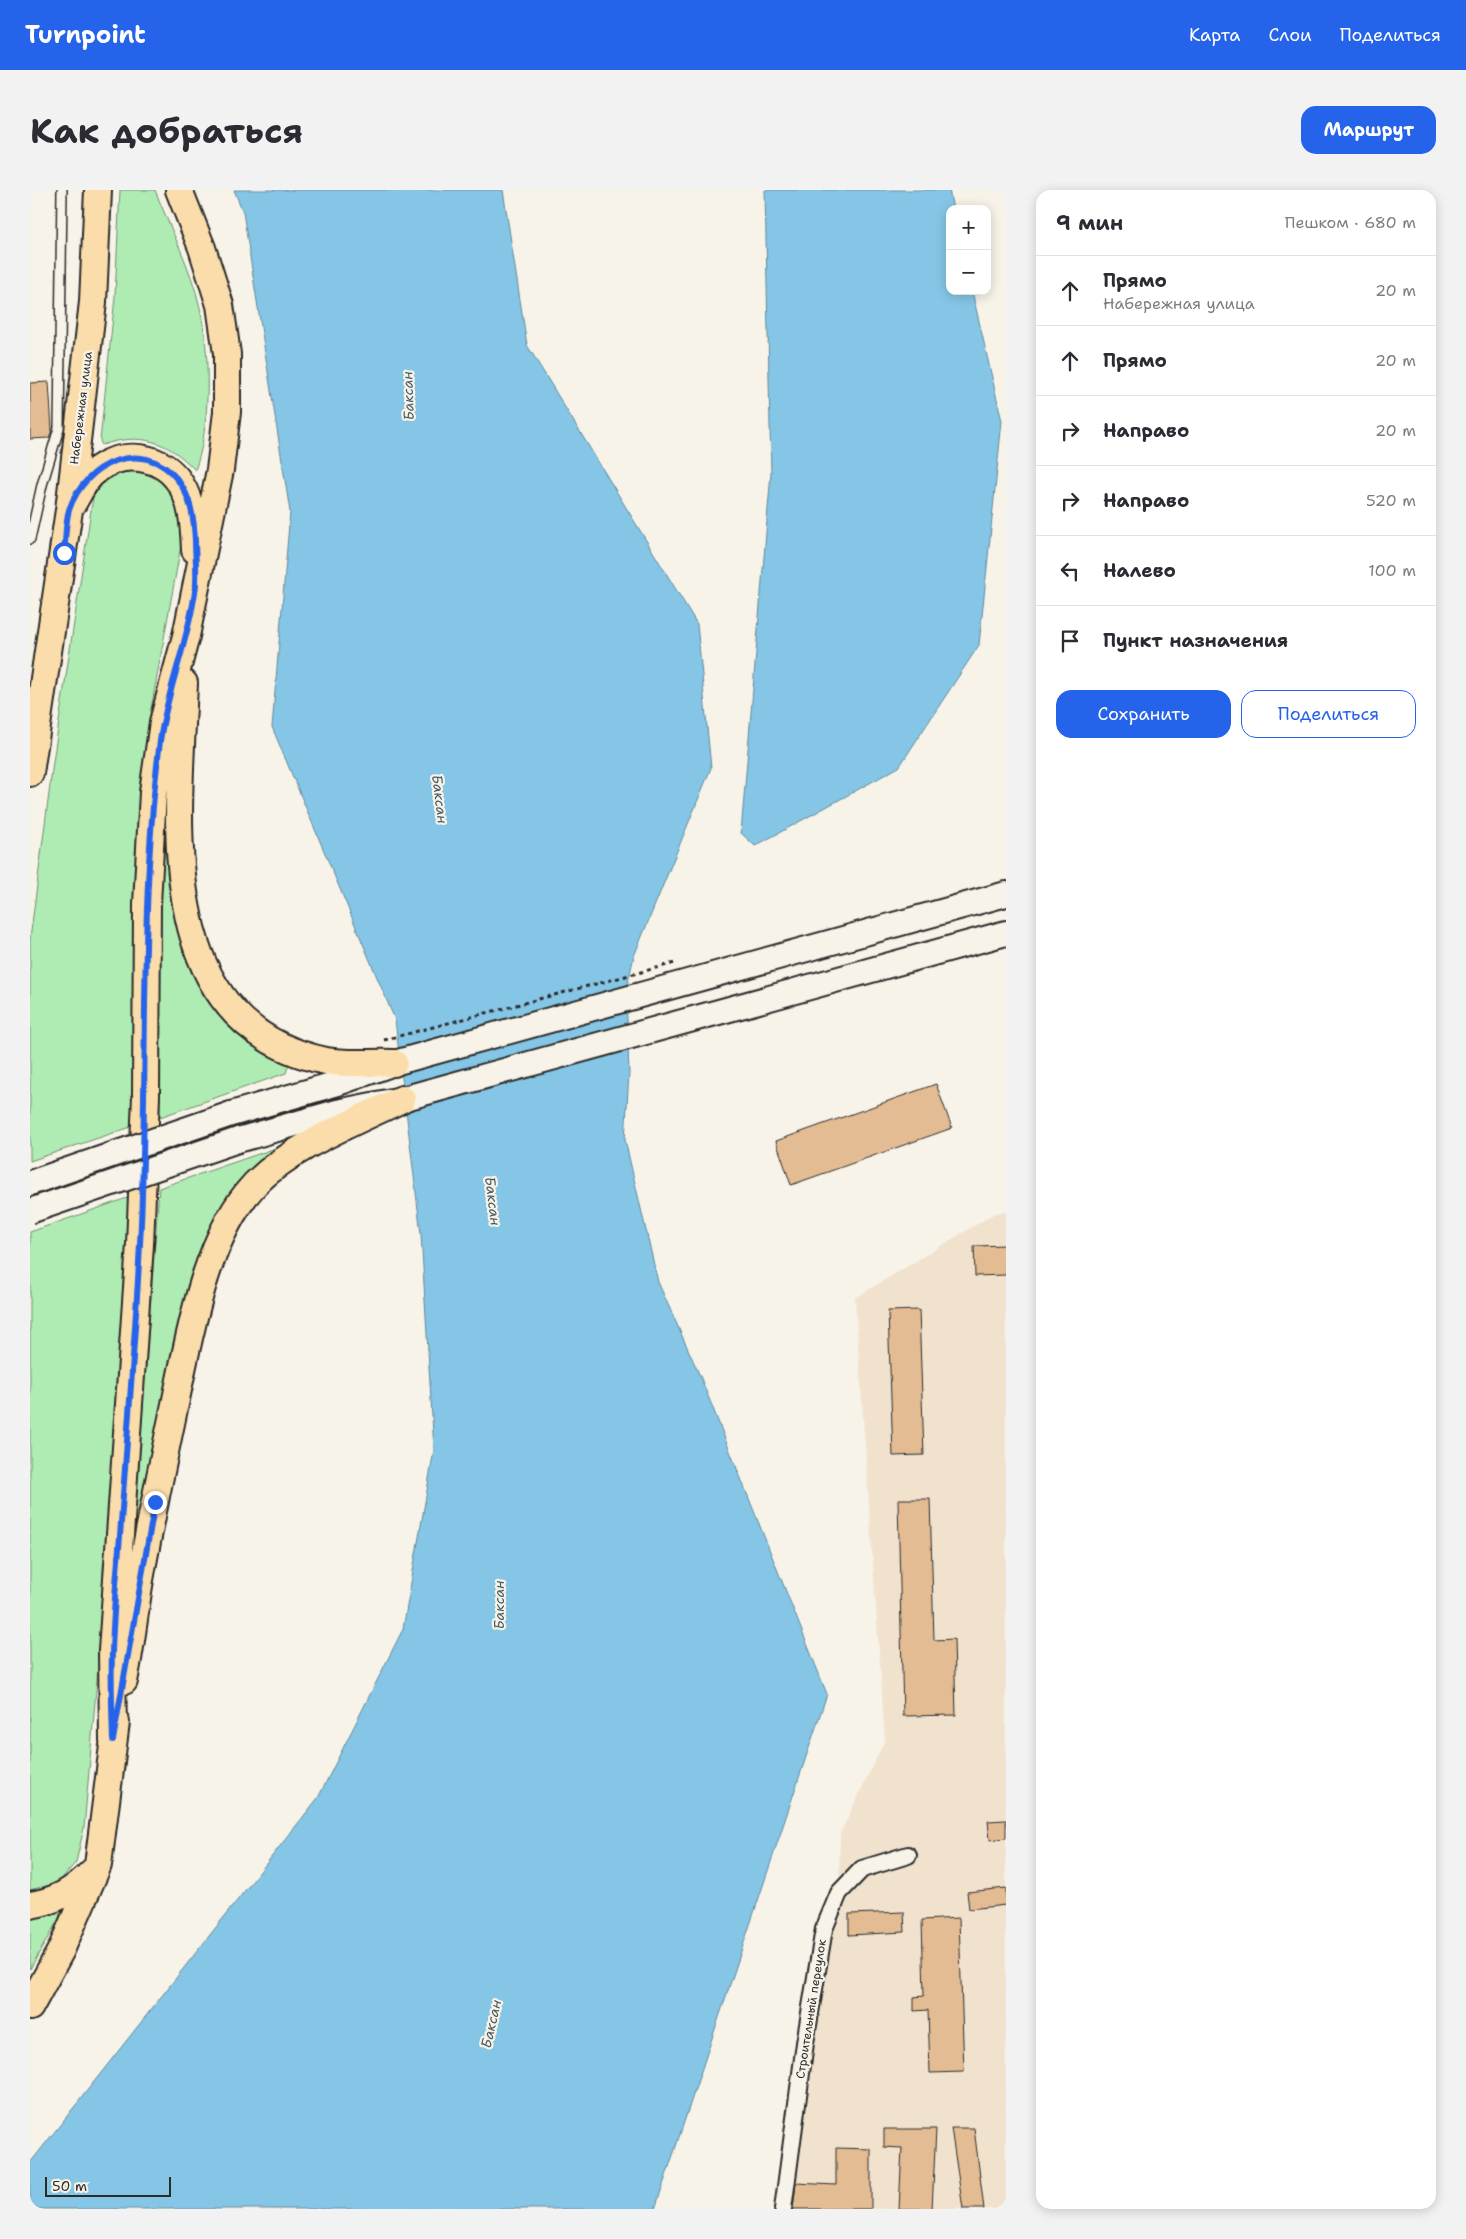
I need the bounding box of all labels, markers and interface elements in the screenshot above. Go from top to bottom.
text: Turnpoint [25,19,146,51]
text: Карта [1189,23,1240,47]
text: Слои [1268,23,1312,47]
text: Поделиться [1340,23,1441,47]
button: Маршрут [1301,106,1436,154]
text: Как добраться [30,107,303,154]
map controls [946,205,991,295]
button: + [946,205,991,250]
text: 9 мин [1056,209,1123,237]
text: Пешком · 680 m [1285,212,1416,233]
button: − [946,250,991,295]
text: Прямо [1103,268,1167,293]
icon: ahead [1056,277,1084,305]
text: 20 m [1375,280,1416,301]
text: Набережная улица [1103,293,1255,314]
icon: ahead [1056,347,1084,375]
text: Прямо [1103,348,1167,373]
street label: Набережная улица [66,350,96,465]
text: 20 m [1375,350,1416,371]
water label: Баксан [398,371,418,421]
icon: right [1056,417,1084,445]
text: Направо [1103,418,1189,443]
text: 20 m [1375,420,1416,441]
icon: right [1056,487,1084,515]
text: Направо [1103,488,1189,513]
text: 520 m [1366,490,1416,511]
route start [53,542,76,565]
icon: left [1056,557,1084,585]
text: Налево [1103,558,1176,583]
text: 100 m [1368,560,1416,581]
icon: arrive [1056,627,1084,655]
text: Пункт назначения [1103,628,1288,653]
button: Сохранить [1056,690,1231,738]
button: Поделиться [1241,690,1416,738]
water label: Баксан [428,774,452,824]
water label: Баксан [481,1176,505,1226]
route end [144,1491,167,1514]
water label: Баксан [490,1581,508,1629]
street label: Строительный переулок [792,1937,830,2080]
water label: Баксан [477,1998,505,2050]
scale bar [45,2174,171,2197]
text: 50 m [52,2177,87,2195]

